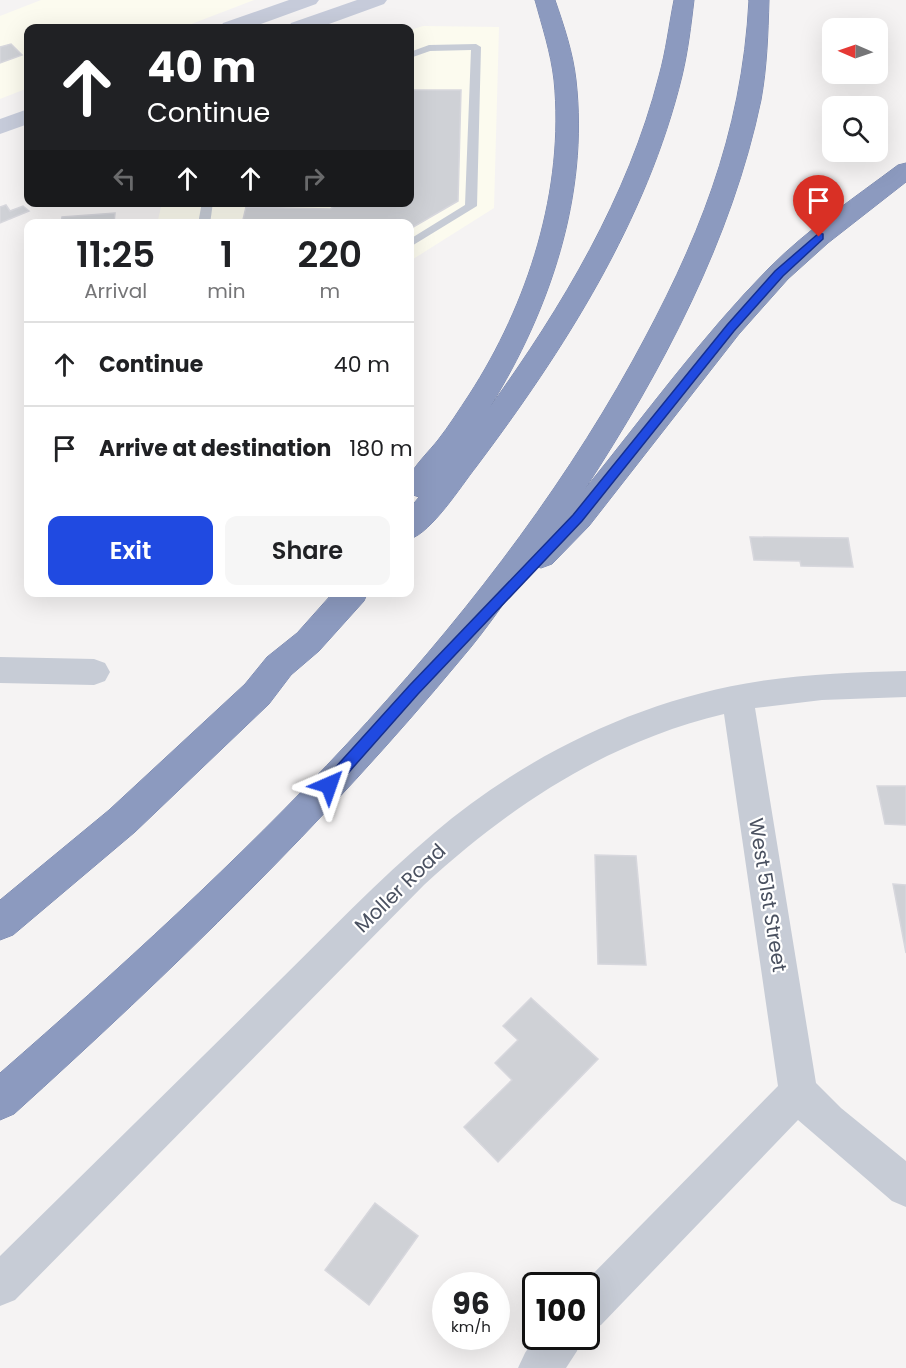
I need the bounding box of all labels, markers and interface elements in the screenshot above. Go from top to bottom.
north arrow [822,18,888,84]
map controls [822,18,888,162]
text: 40 m [147,38,256,97]
icon: ahead [48,48,126,126]
text: Continue [147,94,270,131]
button: search [822,96,888,162]
icon: left [108,162,141,195]
icon: ahead [171,162,204,195]
icon: ahead [234,162,267,195]
icon: right [297,162,330,195]
pin [793,175,844,237]
icon: arrive [802,184,835,217]
text: 11:25 [76,229,155,280]
text: 1 [220,229,233,280]
text: 220 [297,229,362,280]
text: Arrival [84,277,147,305]
text: min [207,277,246,305]
text: m [319,277,340,305]
icon: ahead [48,348,81,381]
text: Continue [99,349,203,380]
text: 40 m [334,349,390,380]
icon: arrive [48,432,81,465]
text: Arrive at destination [99,433,331,464]
text: 180 m [349,433,413,464]
button: Exit [48,516,213,585]
button: Share [225,516,390,585]
position arrow [297,753,361,817]
street label: West 51st Street [742,816,794,974]
street label: Moller Road [348,837,452,939]
speed limit sign: 100 [522,1272,600,1350]
text: 96 [452,1282,490,1325]
text: km/h [451,1316,491,1337]

